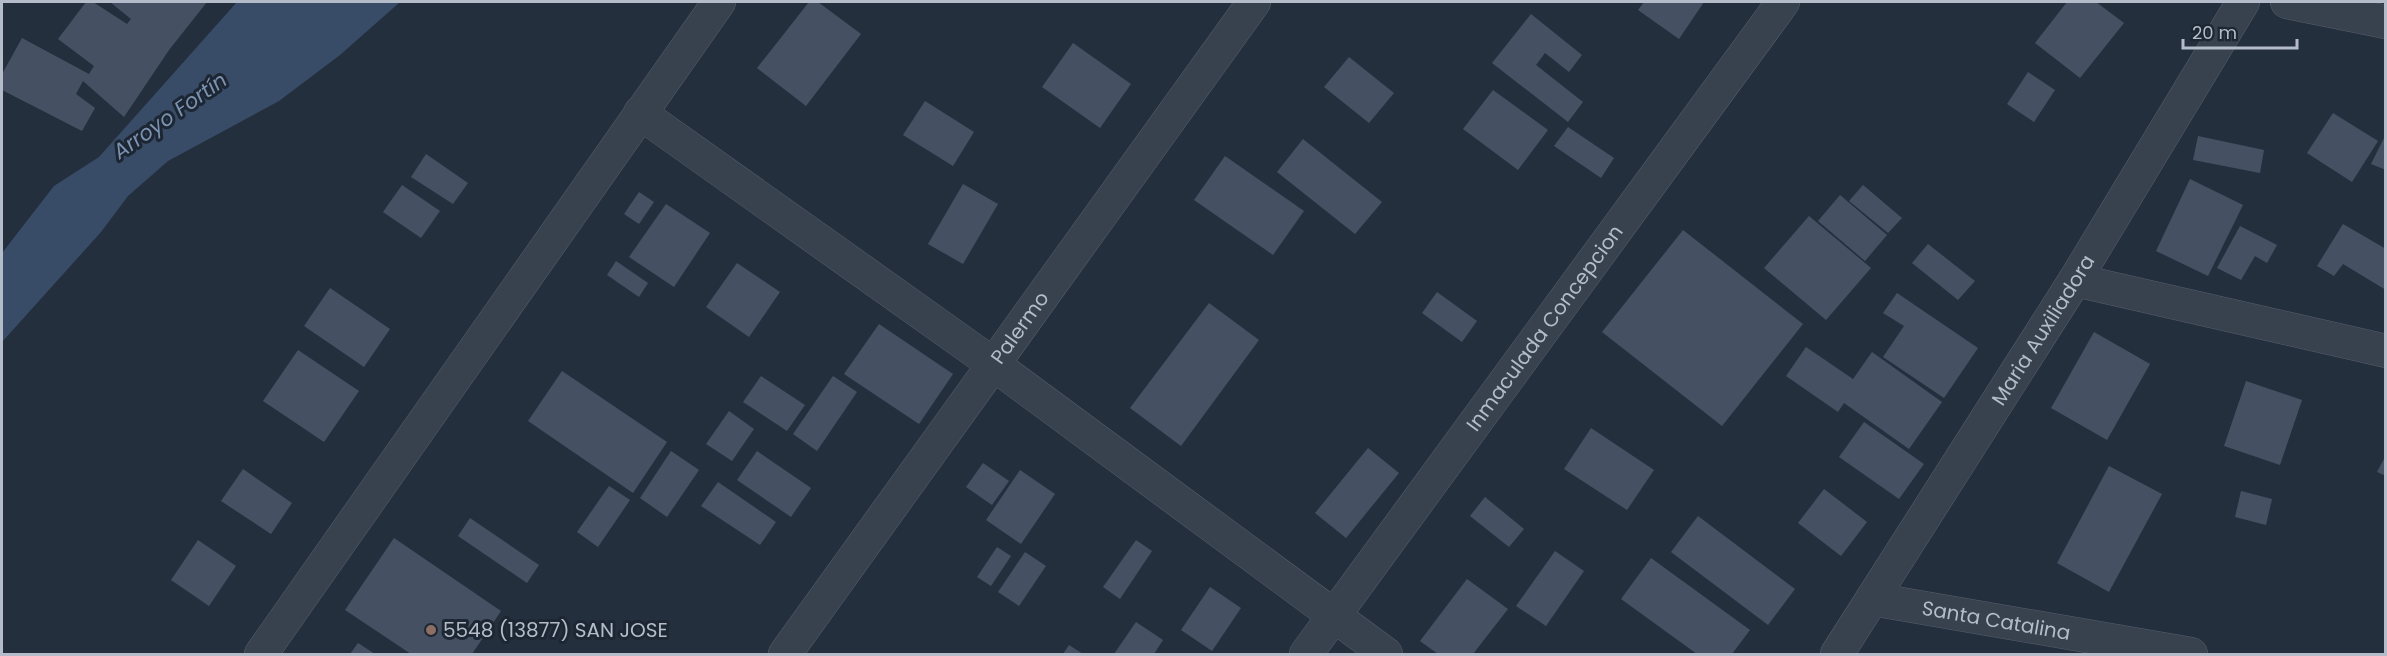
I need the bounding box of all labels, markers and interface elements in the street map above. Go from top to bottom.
scale bar [2183,12,2297,50]
text: 20 m [2192,20,2237,45]
water label: Arroyo Fortín [106,66,232,166]
street label: Inmaculada Concepcion [1460,219,1630,437]
street label: Maria Auxiliadora [1985,249,2101,411]
street label: Palermo [984,286,1055,370]
street label: Santa Catalina [1920,594,2073,647]
place label: 5548 (13877) SAN JOSE [443,616,668,644]
marker: 5548 (13877) SAN JOSE [424,623,438,637]

